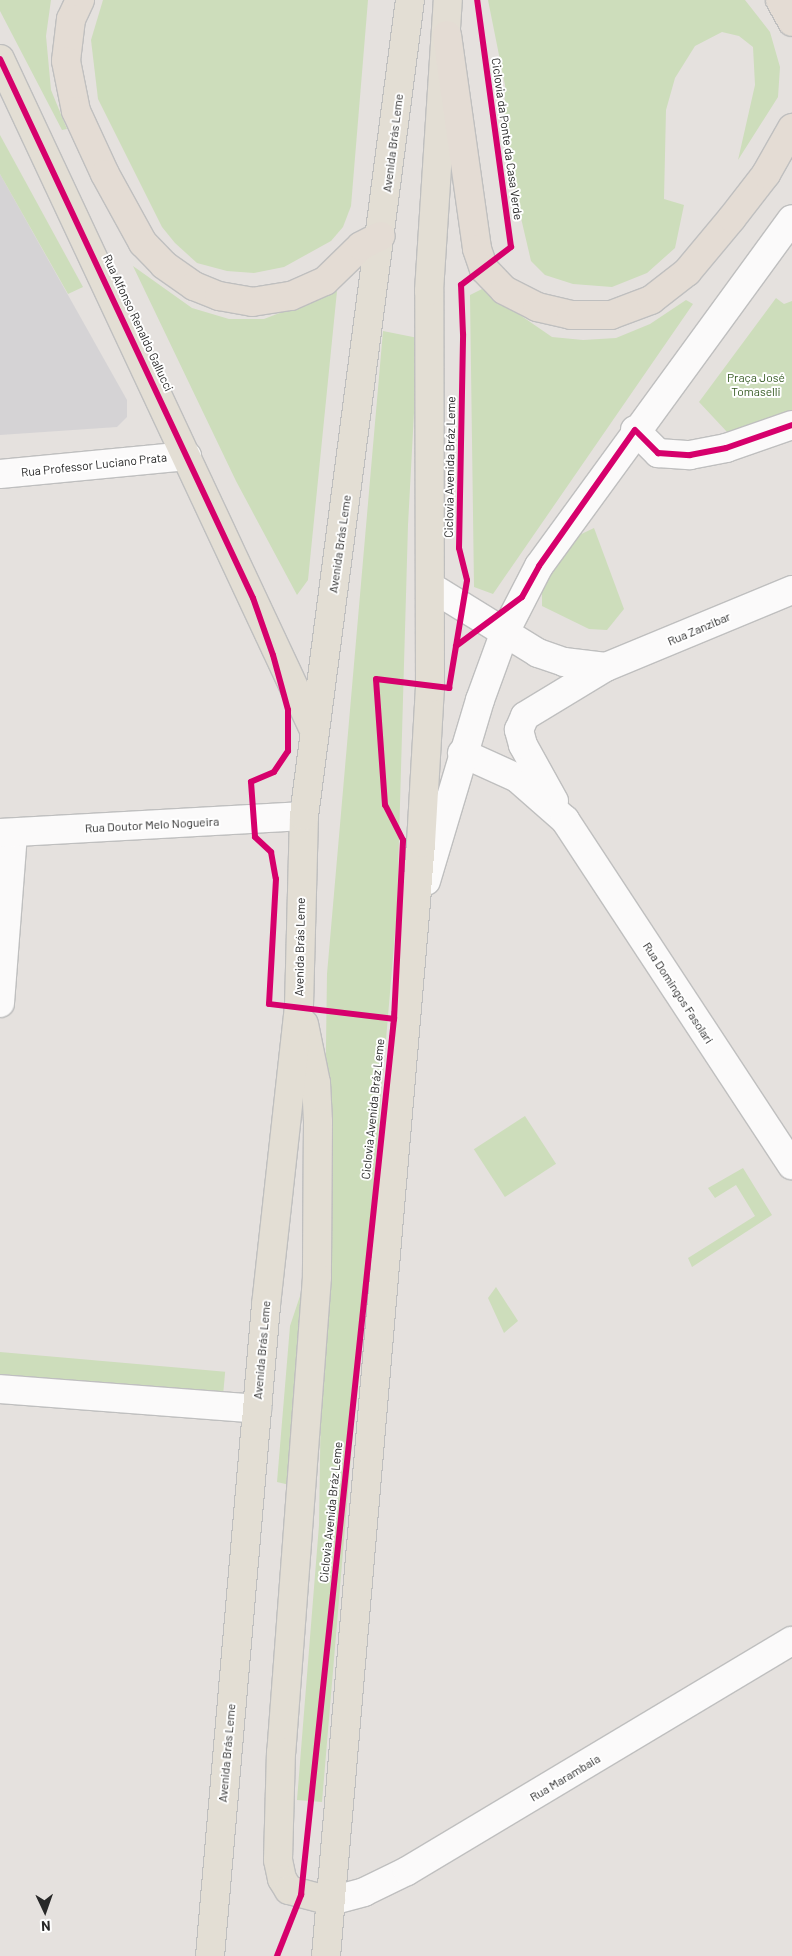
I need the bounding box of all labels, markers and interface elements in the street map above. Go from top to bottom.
street label: Ciclovia da Ponte da Casa Verde [488,57,526,221]
street label: Avenida Brás Leme [380,93,406,193]
street label: Rua Alfonso Renaldo Gallucci [100,252,176,394]
park label: Praça José Tomaselli [727,371,785,399]
street label: Ciclovia Avenida Bráz Leme [442,396,458,538]
street label: Rua Professor Luciano Prata [20,450,168,480]
street label: Avenida Brás Leme [326,494,354,594]
street label: Rua Zanzibar [665,609,733,649]
street label: Rua Doutor Melo Nogueira [85,814,219,836]
street label: Avenida Brás Leme [292,897,308,997]
street label: Rua Domingos Fasolari [640,940,716,1046]
street label: Ciclovia Avenida Bráz Leme [358,1038,388,1180]
street label: Avenida Brás Leme [251,1300,273,1400]
street label: Ciclovia Avenida Bráz Leme [316,1441,346,1583]
street label: Avenida Brás Leme [216,1703,238,1803]
street label: Rua Marambaia [527,1751,603,1805]
north arrow [20,1886,70,1936]
text: N [41,1918,51,1935]

